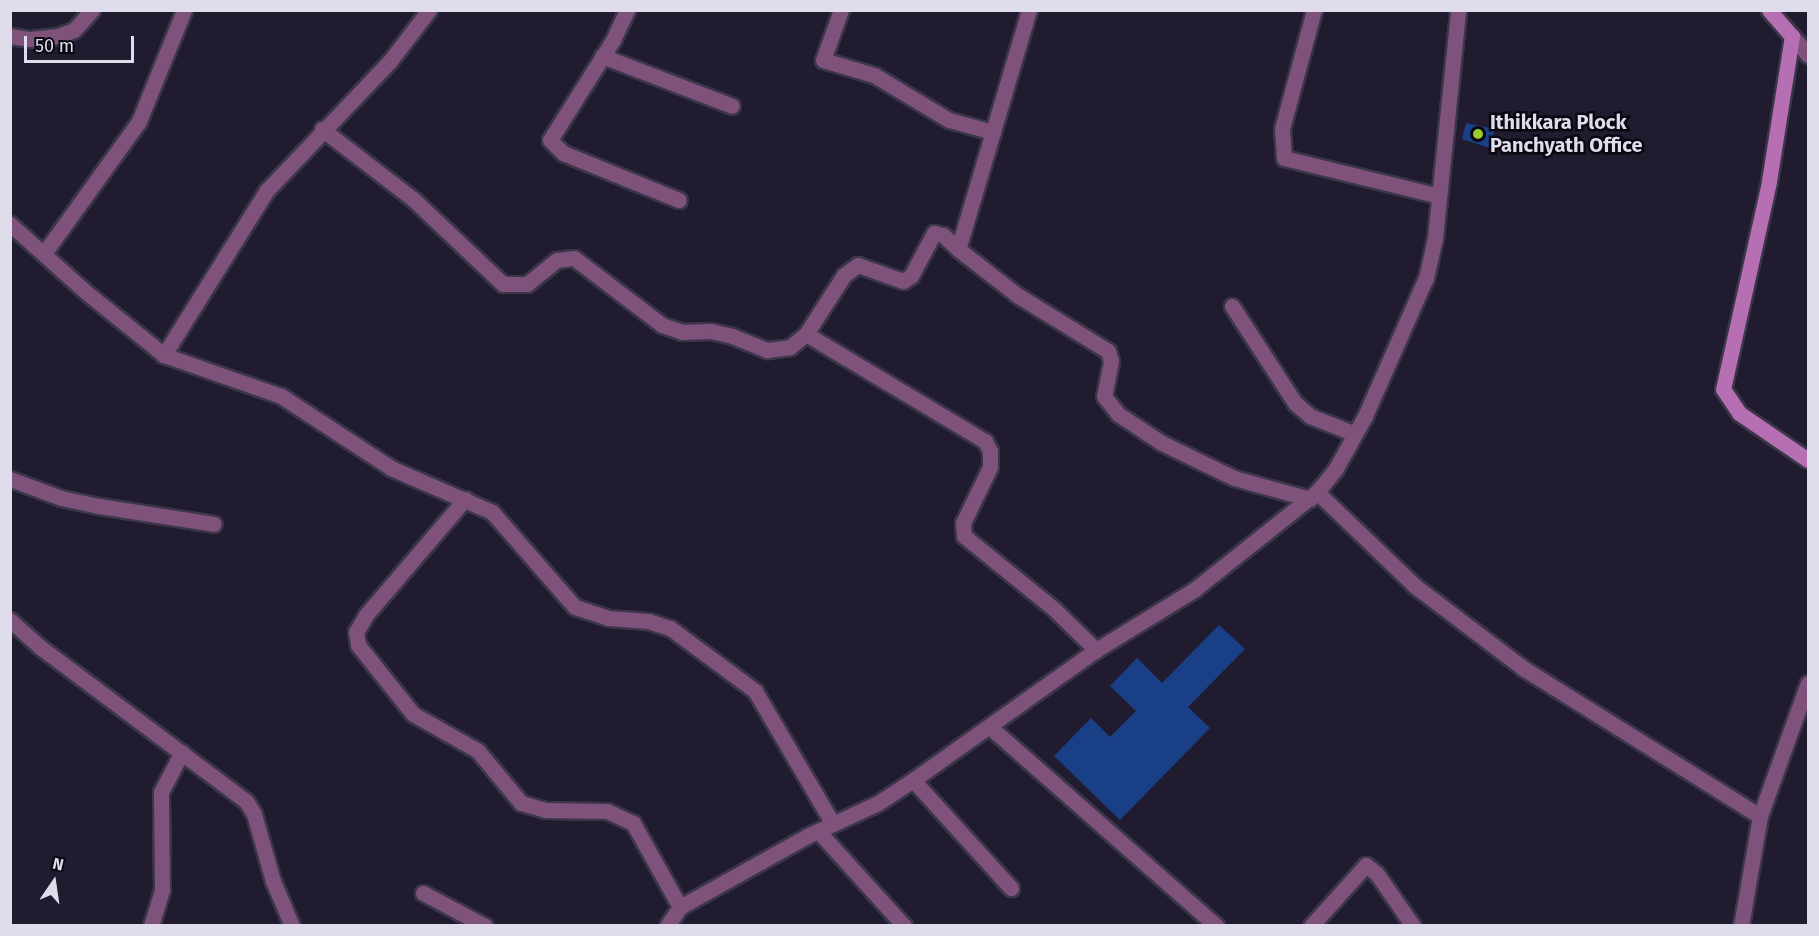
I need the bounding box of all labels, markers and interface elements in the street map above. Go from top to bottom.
scale bar [27,24,136,62]
text: 50 m [35,35,74,57]
place label: Ithikkara Plock Panchyath Office [1490,110,1642,157]
marker: Ithikkara Plock Panchyath Office [1471,127,1485,141]
north arrow [24,852,84,912]
text: N [51,854,65,874]

